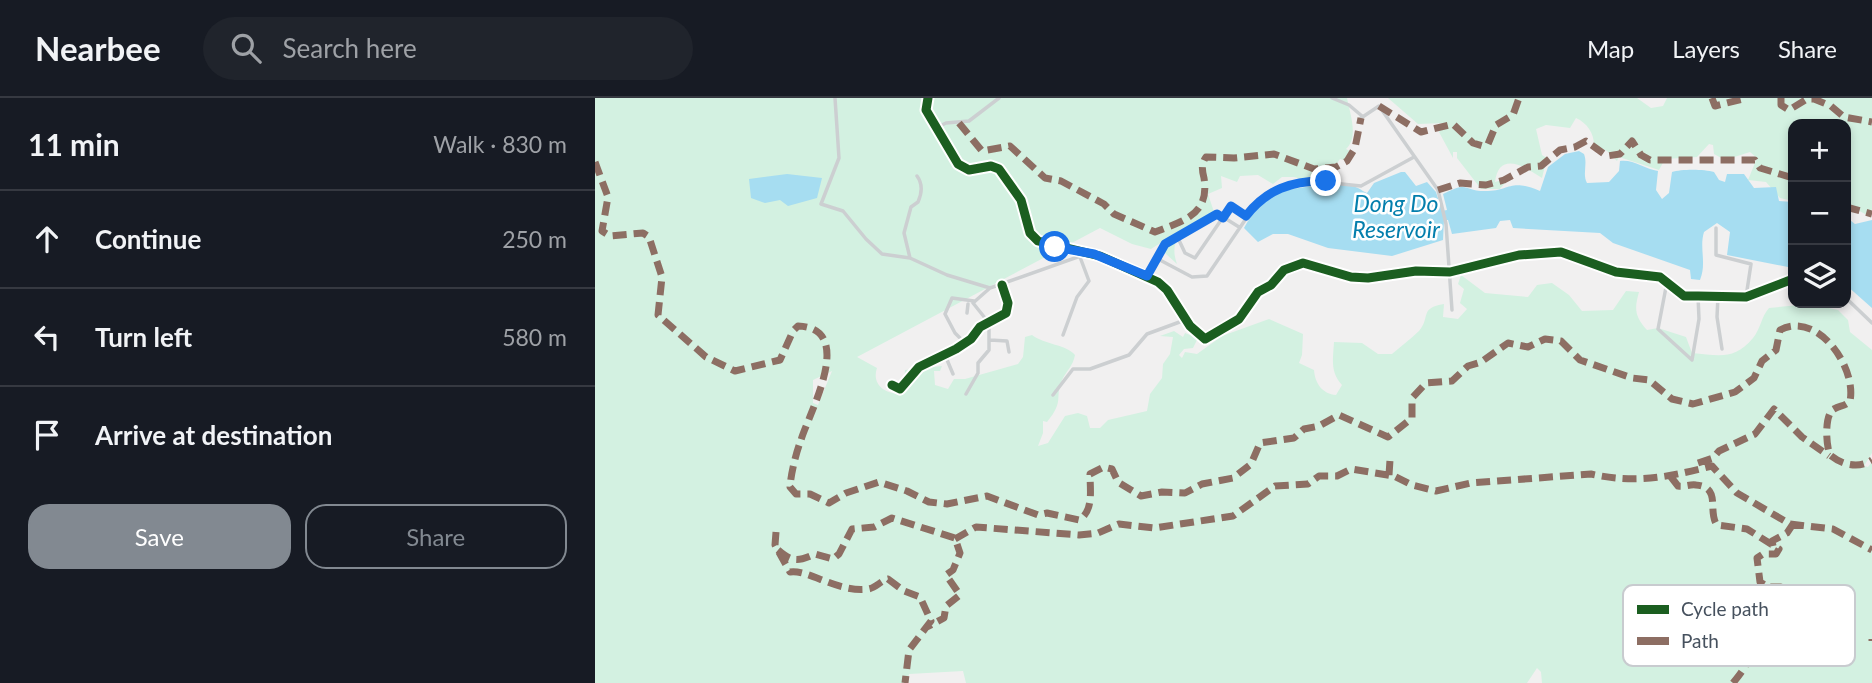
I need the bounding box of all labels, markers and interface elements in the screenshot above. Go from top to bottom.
search box [203,17,693,80]
text: Nearbee [35,28,161,68]
icon: search [227,29,265,67]
text: Search here [283,32,417,64]
text: Map [1587,34,1634,63]
text: Layers [1672,34,1740,63]
text: Share [1778,34,1837,63]
map controls [1788,119,1851,308]
button: + [1788,119,1851,182]
text: 11 min [28,126,120,162]
text: Walk · 830 m [433,130,567,158]
route end [1310,165,1341,196]
button: − [1788,182,1851,245]
water label: Dong Do Reservoir [1352,189,1441,243]
icon: ahead [28,220,66,258]
text: Continue [95,223,201,255]
text: 250 m [502,225,567,253]
route start [1039,231,1070,262]
button: layers [1788,245,1851,308]
icon: left [28,318,66,356]
text: Turn left [95,321,192,353]
text: 580 m [502,323,567,351]
icon: arrive [28,416,66,454]
text: Arrive at destination [95,419,332,451]
button: Save [28,504,291,569]
button: Share [305,504,567,569]
legend [1623,585,1855,666]
text: Cycle path [1681,597,1769,620]
text: Path [1681,629,1719,652]

